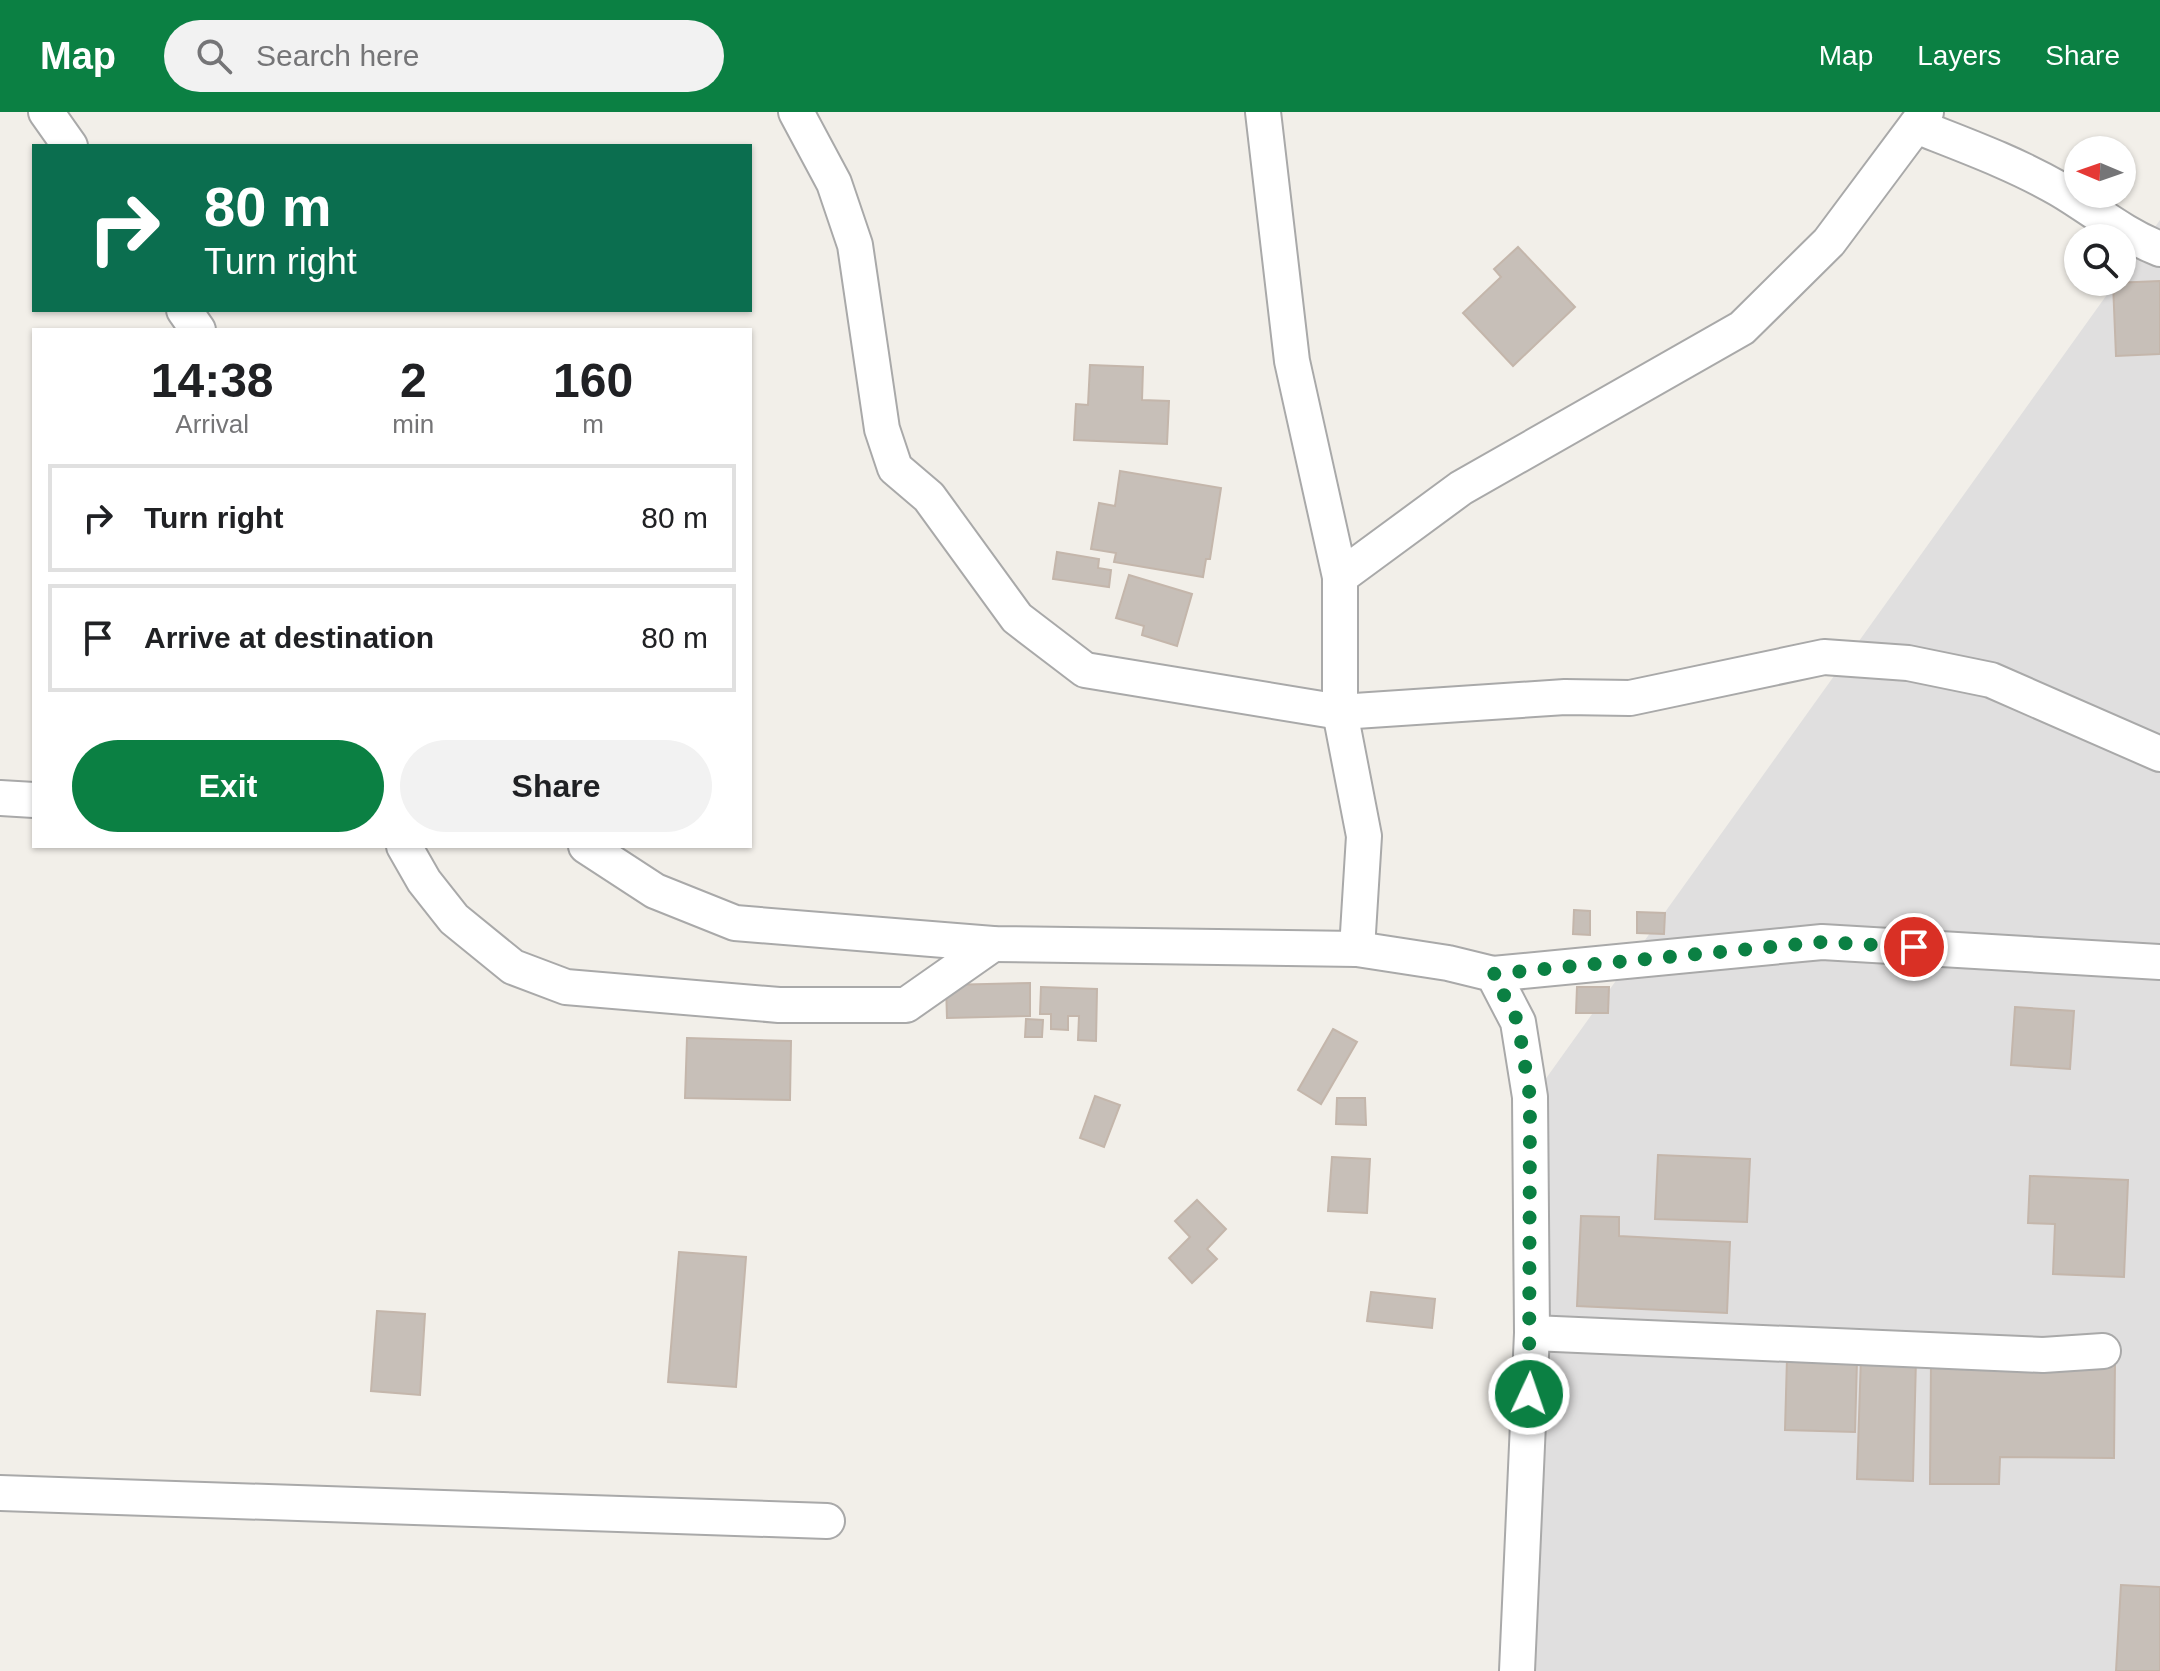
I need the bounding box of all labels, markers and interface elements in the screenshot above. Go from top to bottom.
search box [164,20,724,92]
icon: search [192,34,236,78]
text: Map [40,35,116,77]
text: Search here [256,39,419,72]
text: Map [1819,40,1873,71]
text: Layers [1917,40,2001,71]
text: Share [2045,40,2120,71]
north arrow [2064,136,2136,208]
map controls [2064,136,2136,296]
text: 80 m [204,175,332,238]
icon: right [72,176,176,280]
button: search [2064,224,2136,296]
text: Turn right [204,241,357,282]
text: 14:38 [151,354,274,407]
text: 2 [400,354,427,407]
text: 160 [553,354,633,407]
text: Arrival [175,409,249,439]
text: min [392,409,434,439]
text: m [582,409,604,439]
icon: right [76,496,120,540]
text: Turn right [144,501,283,534]
text: 80 m [641,501,708,534]
icon: arrive [76,616,120,660]
text: Arrive at destination [144,621,434,654]
text: 80 m [641,621,708,654]
button: Exit [72,740,384,832]
button: Share [400,740,712,832]
pin [1880,913,1948,981]
icon: arrive [1892,925,1936,969]
position arrow [1487,1352,1571,1436]

